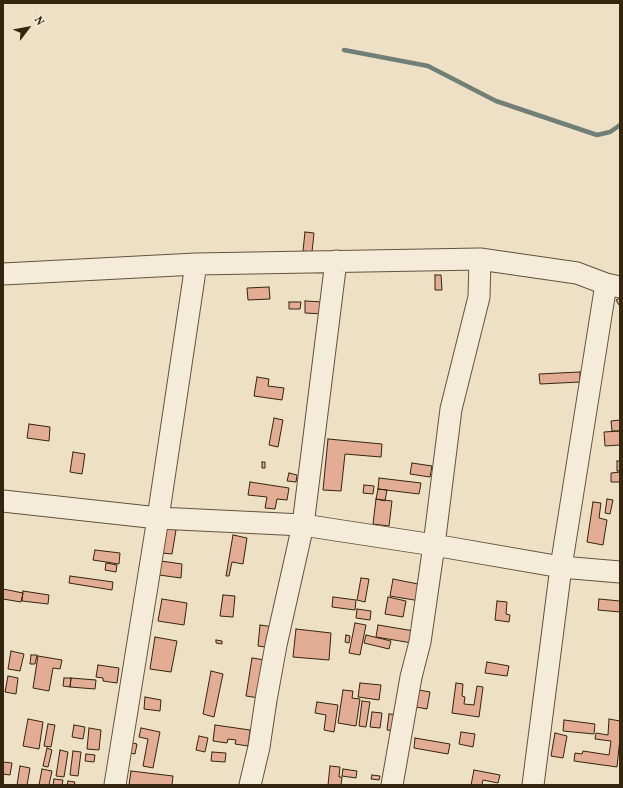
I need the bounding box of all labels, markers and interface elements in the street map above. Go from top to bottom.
north arrow [8,8,48,48]
text: N [30,14,47,29]

